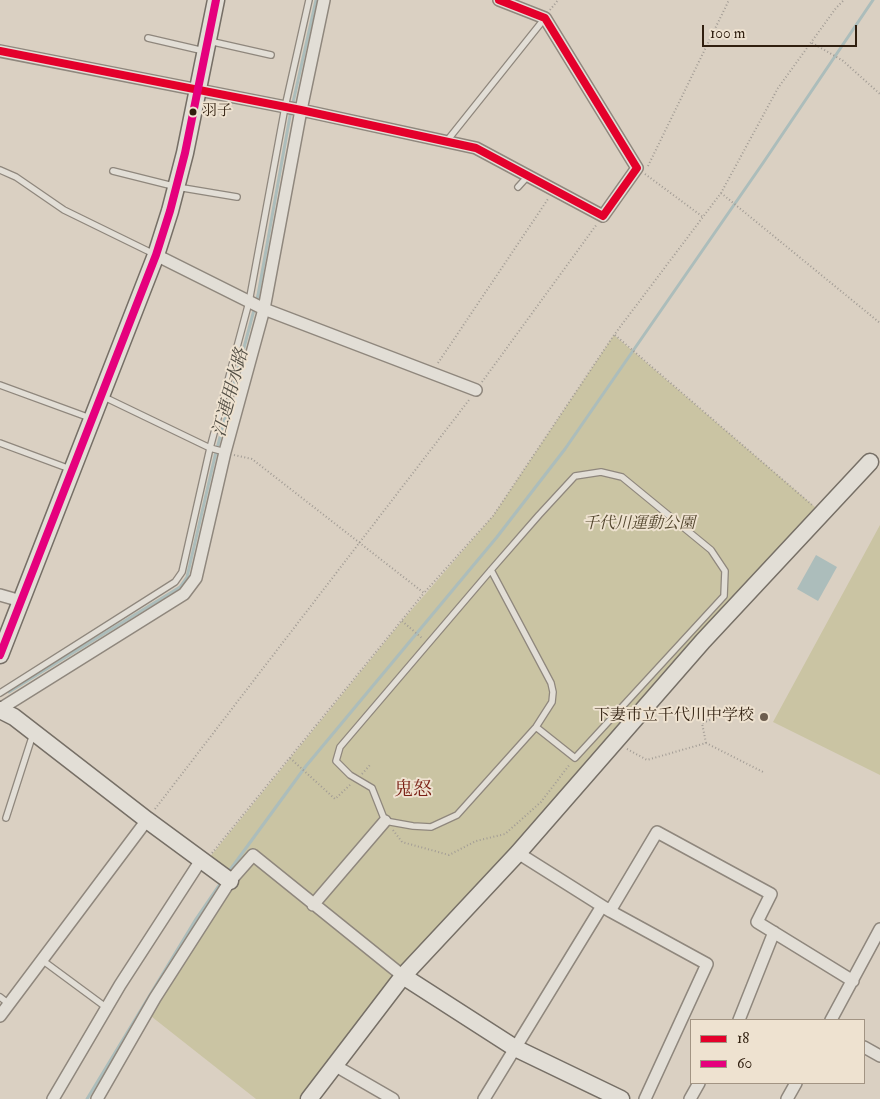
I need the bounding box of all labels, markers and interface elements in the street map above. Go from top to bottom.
scale bar [705,15,860,47]
text: 100 m [710,24,745,43]
place label: 羽子 [202,103,232,121]
marker: 羽子 [188,107,198,117]
water label: 江連用水路 [210,347,254,439]
park label: 千代川運動公園 [583,515,695,535]
place label: 下妻市立千代川中学校 [594,707,754,727]
marker: 下妻市立千代川中学校 [758,711,770,723]
district label: 鬼怒 [394,780,432,802]
legend [690,1019,865,1084]
text: 18 [737,1029,749,1048]
text: 60 [737,1054,752,1073]

